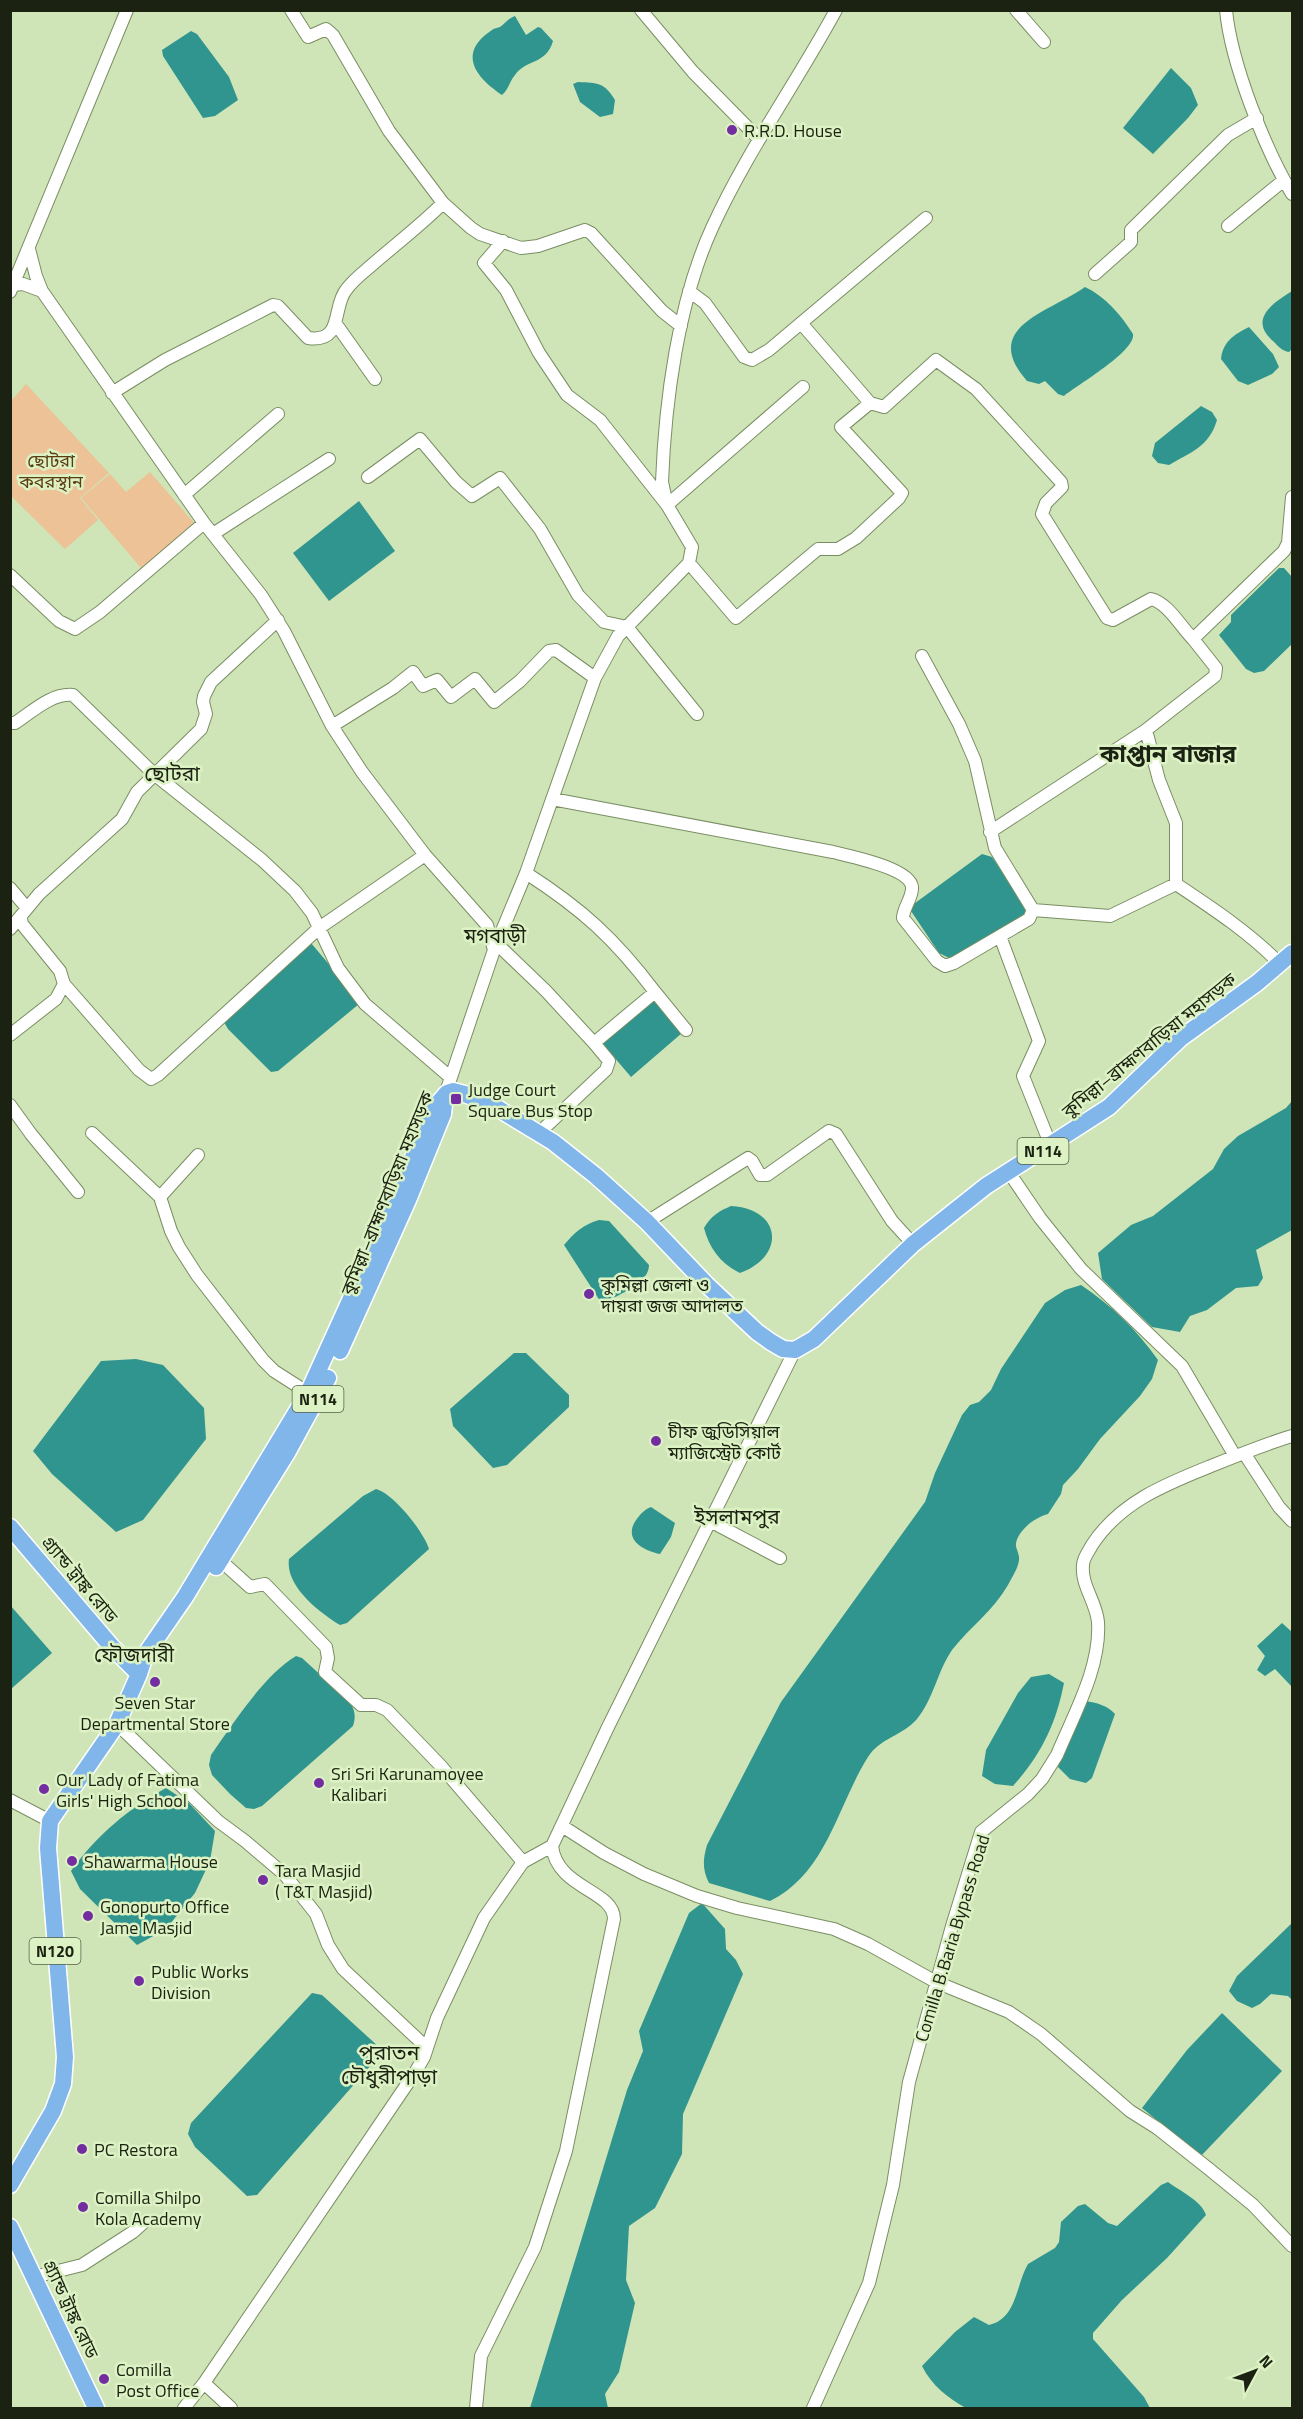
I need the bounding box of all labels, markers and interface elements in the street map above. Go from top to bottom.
place label: R.R.D. House [744,117,842,144]
marker: R.R.D. House [725,123,739,137]
park label: ছোটরা কবরস্থান [18,447,84,495]
district label: কাপ্তান বাজার [1099,735,1237,771]
district label: ছোটরা [144,757,200,789]
district label: মগবাড়ী [463,920,527,951]
street label: কুমিল্লা–ব্রাহ্মণবাড়িয়া মহাসড়ক [1055,966,1242,1125]
place label: Judge Court Square Bus Stop [468,1076,593,1124]
street label: কুমিল্লা–ব্রাহ্মণবাড়িয়া মহাসড়ক [333,1087,440,1300]
marker: Judge Court Square Bus Stop [449,1092,463,1106]
road number: N114 [1018,1138,1068,1164]
place label: কুমিল্লা জেলা ও দায়রা জজ আদালত [600,1271,743,1319]
marker: কুমিল্লা জেলা ও দায়রা জজ আদালত [582,1287,596,1301]
road number: N114 [292,1386,344,1412]
place label: চীফ জুডিসিয়াল ম্যাজিস্ট্রেট কোর্ট [667,1418,782,1466]
marker: চীফ জুডিসিয়াল ম্যাজিস্ট্রেট কোর্ট [649,1434,663,1448]
district label: ইসলামপুর [693,1500,780,1532]
street label: গ্র্যান্ড ট্রাঙ্ক রোড [35,1530,125,1629]
district label: ফৌজদারী [94,1639,175,1670]
marker: Seven Star Departmental Store [148,1675,162,1689]
place label: Seven Star Departmental Store [80,1689,230,1737]
place label: Sri Sri Karunamoyee Kalibari [331,1760,484,1808]
place label: Our Lady of Fatima Girls' High School [56,1766,199,1814]
marker: Sri Sri Karunamoyee Kalibari [312,1776,326,1790]
marker: Our Lady of Fatima Girls' High School [37,1782,51,1796]
street label: Comilla B.Baria Bypass Road [908,1831,996,2045]
place label: Shawarma House [84,1848,218,1875]
marker: Shawarma House [65,1854,79,1868]
place label: Tara Masjid ( T&T Masjid) [275,1857,373,1905]
marker: Tara Masjid ( T&T Masjid) [256,1873,270,1887]
place label: Gonopurto Office Jame Masjid [100,1893,229,1941]
marker: Gonopurto Office Jame Masjid [81,1909,95,1923]
road number: N120 [29,1938,80,1964]
place label: Public Works Division [151,1958,249,2006]
marker: Public Works Division [132,1974,146,1988]
district label: পুরাতন চৌধুরীপাড়া [341,2036,438,2092]
place label: PC Restora [94,2136,178,2163]
marker: PC Restora [75,2142,89,2156]
place label: Comilla Shilpo Kola Academy [95,2184,202,2232]
marker: Comilla Shilpo Kola Academy [76,2200,90,2214]
street label: গ্র্যান্ড ট্রাঙ্ক রোড [36,2255,106,2363]
north arrow [1225,2341,1285,2401]
text: N [1254,2349,1279,2373]
place label: Comilla Post Office [116,2356,199,2404]
marker: Comilla Post Office [97,2372,111,2386]

